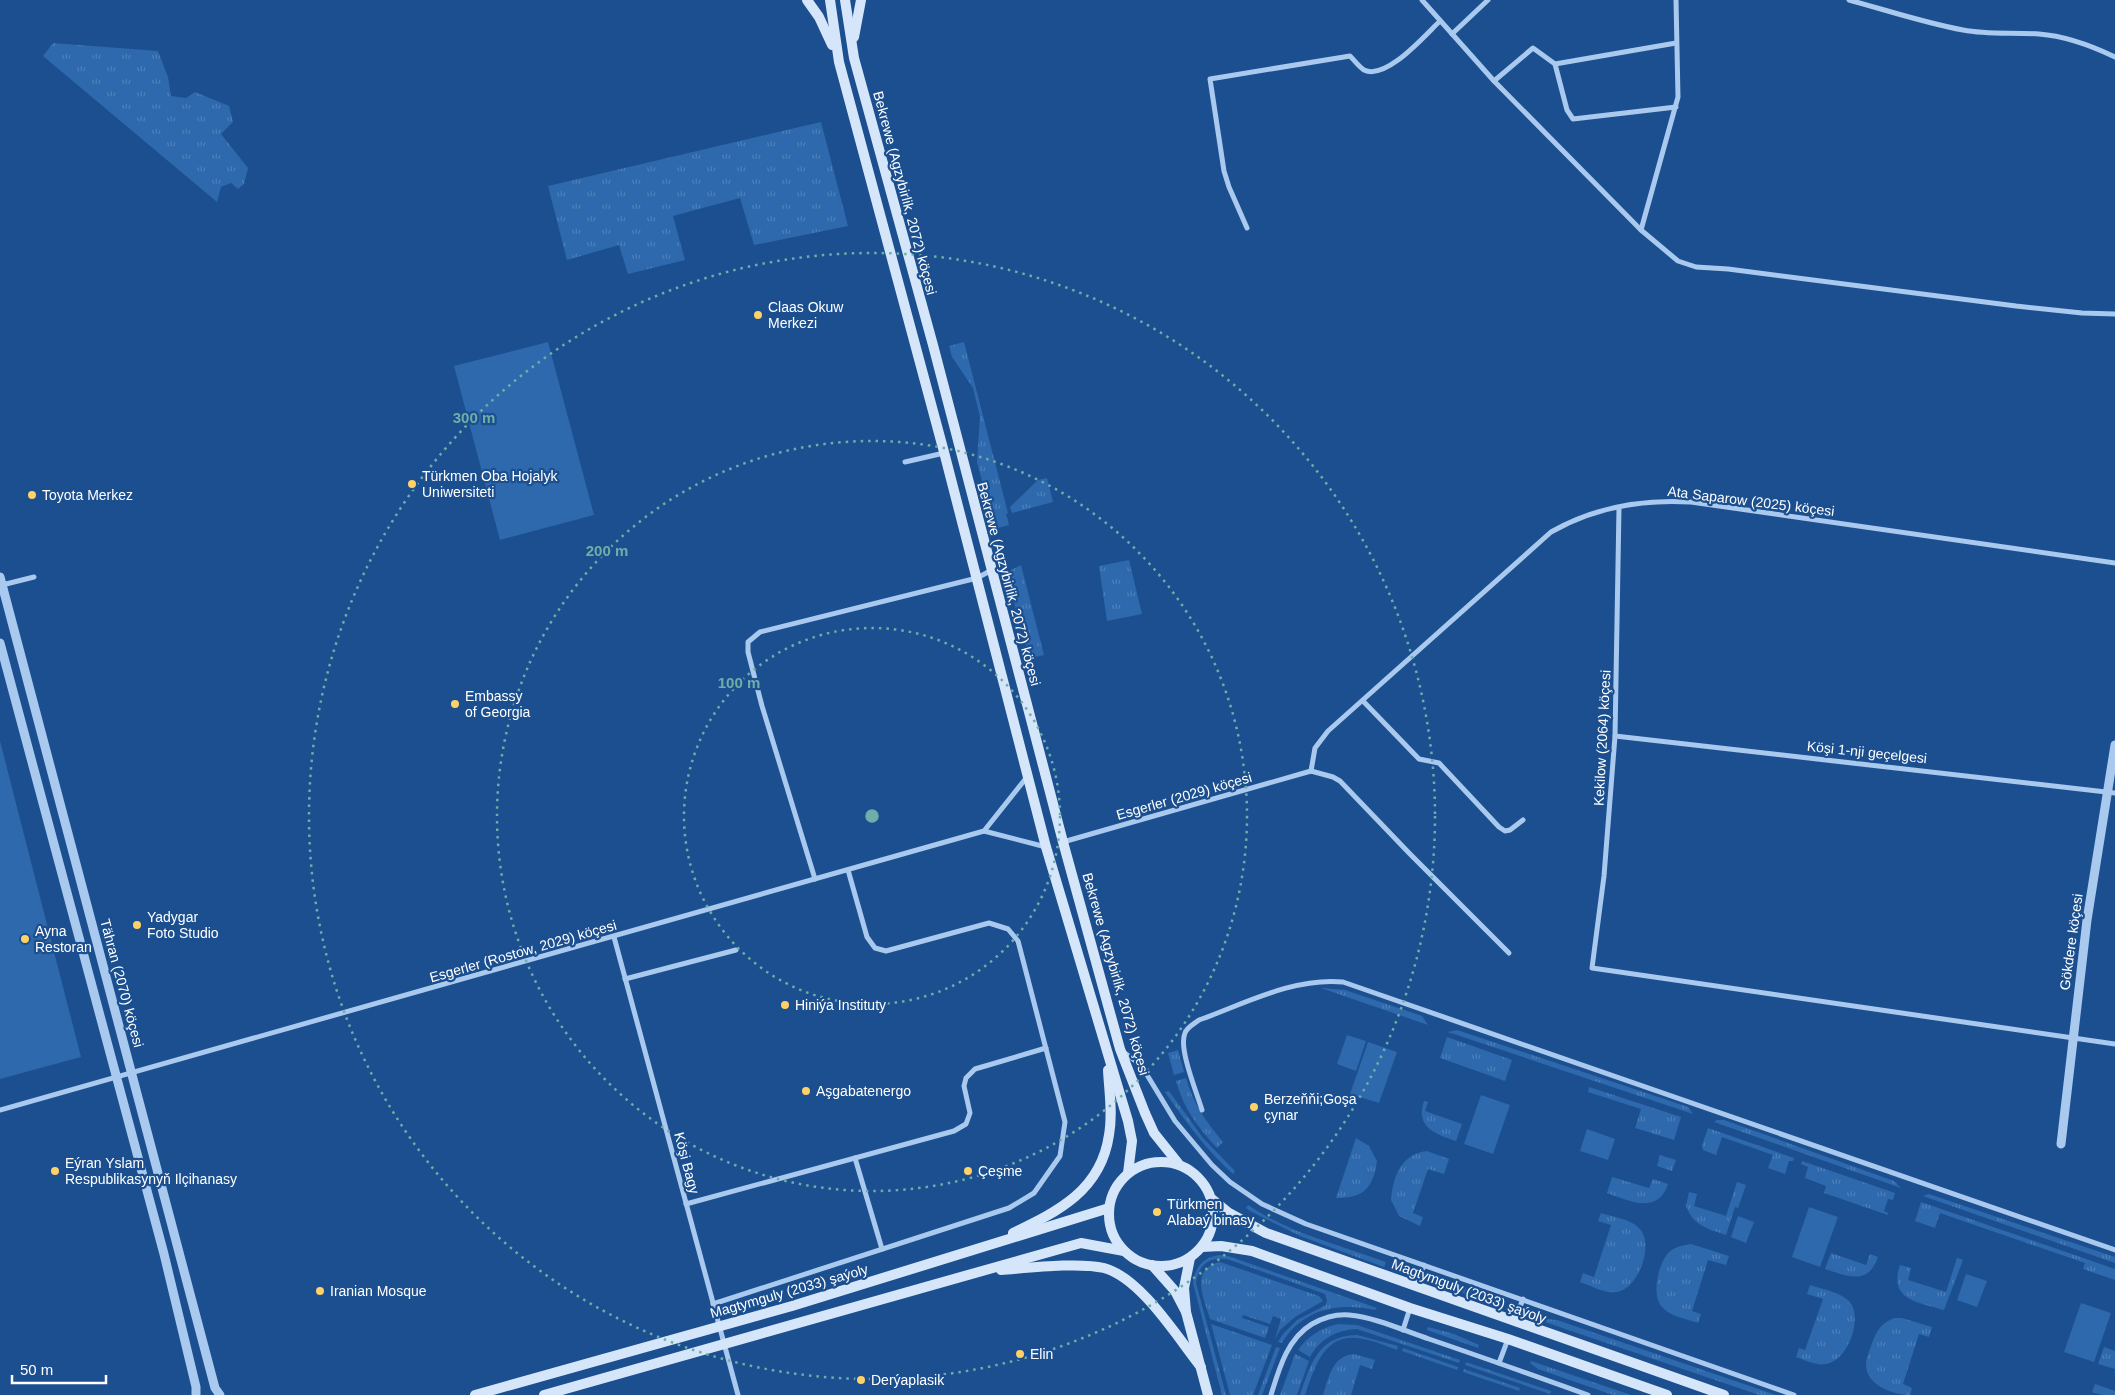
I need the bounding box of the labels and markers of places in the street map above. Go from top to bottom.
place label: Claas Okuw Merkezi [768,299,844,331]
marker: Claas Okuw Merkezi [752,309,764,321]
place label: Türkmen Oba Hojalyk Uniwersiteti [422,468,558,500]
marker: Türkmen Oba Hojalyk Uniwersiteti [406,478,418,490]
place label: Toyota Merkez [42,487,133,503]
marker: Toyota Merkez [26,489,38,501]
place label: Embassy of Georgia [465,688,531,720]
marker: Embassy of Georgia [449,698,461,710]
centre of rings [863,807,881,825]
place label: Yadygar Foto Studio [147,909,219,941]
marker: Yadygar Foto Studio [131,919,143,931]
place label: Ayna Restoran [35,923,92,955]
marker: Ayna Restoran [19,933,31,945]
place label: Hiniýa Instituty [795,997,886,1013]
marker: Hiniýa Instituty [779,999,791,1011]
place label: Aşgabatenergo [816,1083,911,1099]
marker: Aşgabatenergo [800,1085,812,1097]
place label: Berzeňňi;Goşa çynar [1264,1091,1357,1123]
marker: Berzeňňi;Goşa çynar [1248,1101,1260,1113]
place label: Eýran Yslam Respublikasynyň Ilçihanasy [65,1155,237,1187]
place label: Çeşme [978,1163,1023,1179]
marker: Eýran Yslam Respublikasynyň Ilçihanasy [49,1165,61,1177]
marker: Çeşme [962,1165,974,1177]
place label: Türkmen Alabaý binasy [1167,1196,1254,1228]
marker: Türkmen Alabaý binasy [1151,1206,1163,1218]
place label: Iranian Mosque [330,1283,427,1299]
marker: Iranian Mosque [314,1285,326,1297]
place label: Elin [1030,1346,1053,1362]
marker: Elin [1014,1348,1026,1360]
place label: Derýaplasik [871,1372,945,1388]
marker: Derýaplasik [855,1374,867,1386]

